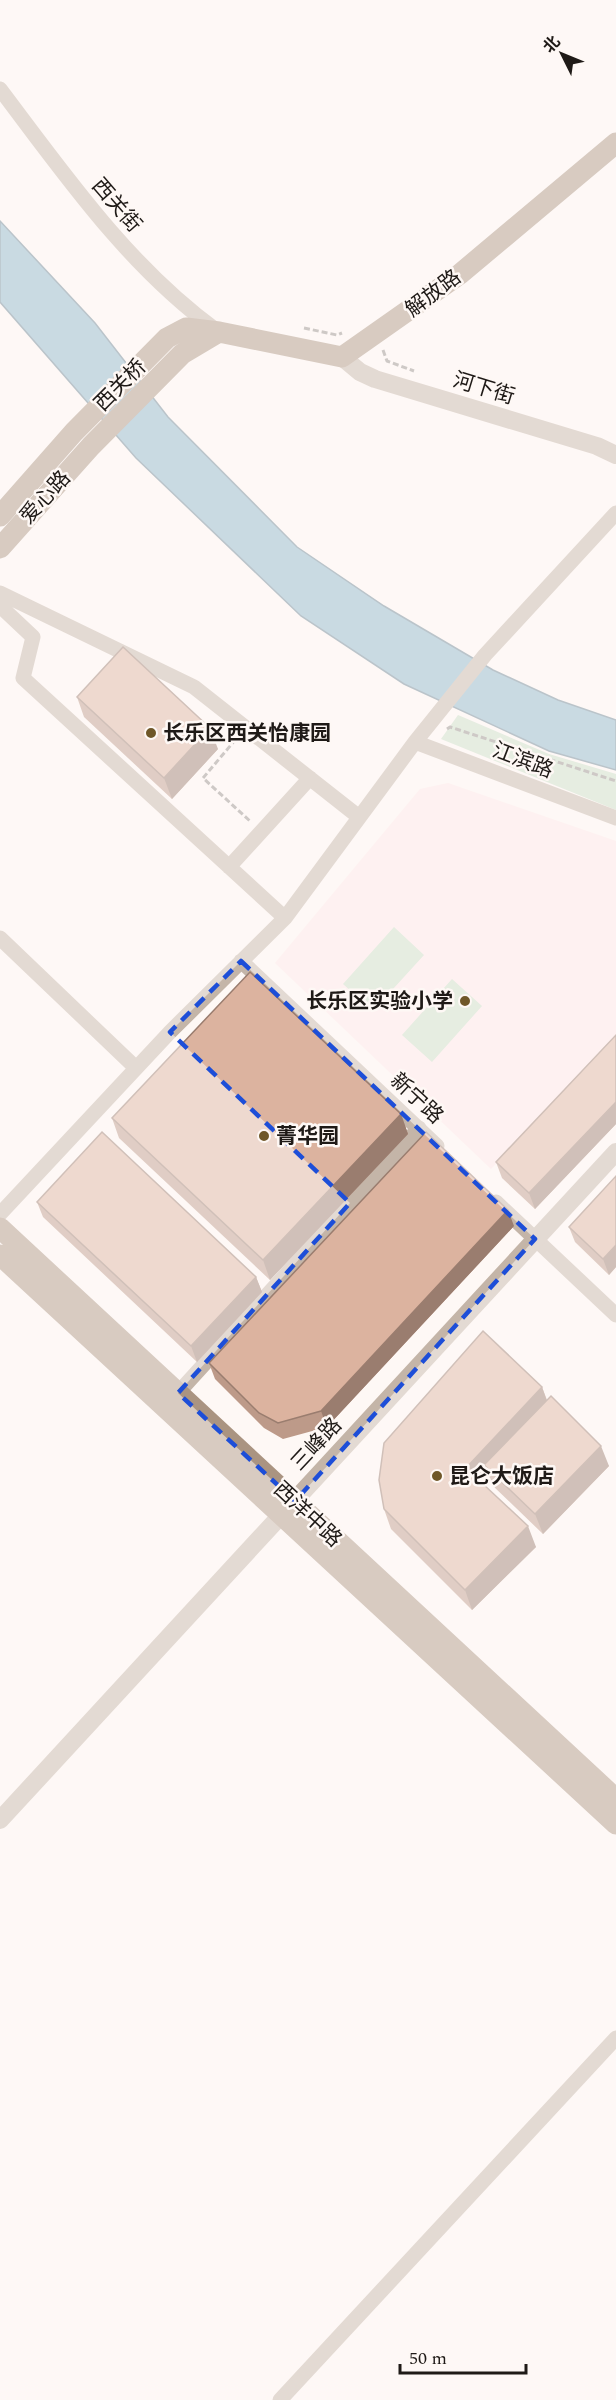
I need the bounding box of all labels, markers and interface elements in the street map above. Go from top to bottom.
north arrow [532,24,592,84]
text: 北 [538,30,566,58]
street label: 西关街 [84,171,149,240]
street label: 解放路 [399,262,468,326]
street label: 西关桥 [87,352,154,419]
street label: 河下街 [449,364,519,413]
street label: 爱心路 [13,464,79,532]
place label: 长乐区西关怡康园 [163,718,331,750]
marker: 长乐区西关怡康园 [144,726,158,740]
street label: 江滨路 [487,735,558,787]
place label: 长乐区实验小学 [306,986,453,1018]
marker: 长乐区实验小学 [458,994,472,1008]
street label: 新宁路 [382,1066,450,1132]
place label: 菁华园 [276,1121,339,1153]
marker: 菁华园 [257,1129,271,1143]
street label: 三峰路 [284,1411,350,1479]
place label: 昆仑大饭店 [449,1461,554,1493]
marker: 昆仑大饭店 [430,1469,444,1483]
street label: 西洋中路 [266,1474,349,1555]
scale bar [400,2337,526,2375]
text: 50 m [409,2345,447,2372]

